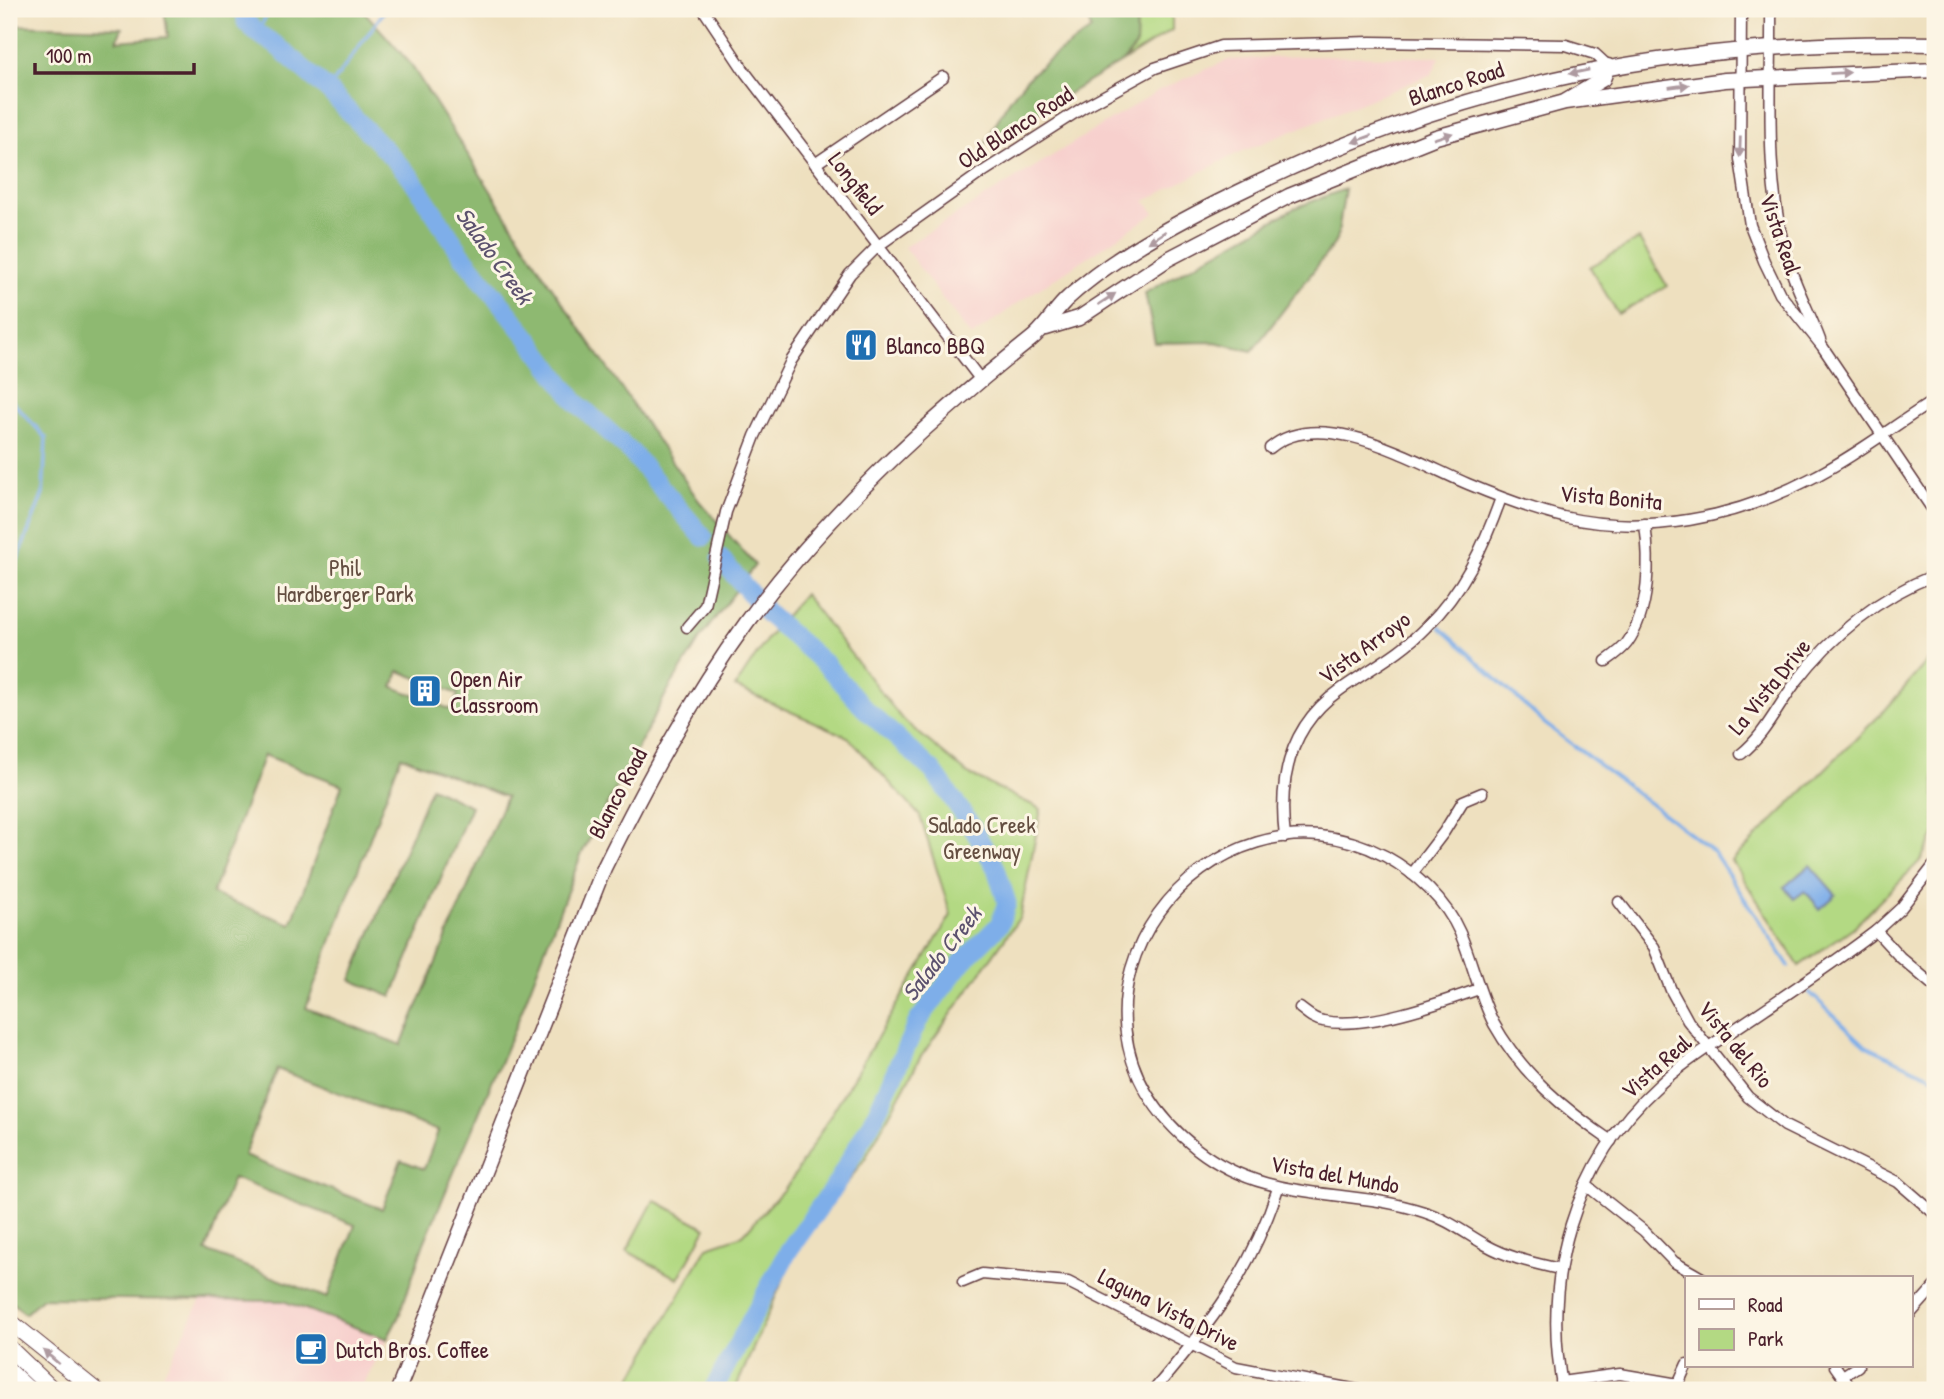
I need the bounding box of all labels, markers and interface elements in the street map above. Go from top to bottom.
scale bar [35,32,194,76]
text: 100 m [46,41,92,70]
street label: Blanco Road [1404,53,1508,113]
one-way arrow [1568,66,1590,77]
one-way arrow [1829,67,1851,78]
street label: Old Blanco Road [951,78,1079,176]
one-way arrow [1668,81,1690,92]
one-way arrow [1432,130,1453,140]
one-way arrow [1351,134,1372,145]
one-way arrow [1735,136,1746,158]
street label: Longfield [822,145,890,221]
street label: Vista Real [1753,189,1810,280]
water label: Salado Creek [449,200,542,311]
one-way arrow [1148,230,1166,244]
one-way arrow [1098,292,1116,306]
restaurant icon: Blanco BBQ [842,326,880,364]
place label: Blanco BBQ [886,330,985,361]
street label: Vista Bonita [1559,477,1663,517]
park label: Phil Hardberger Park [276,552,414,609]
street label: Vista Arroyo [1312,603,1416,691]
street label: La Vista Drive [1721,631,1817,741]
place label: Open Air Classroom [450,663,538,720]
building icon: Open Air Classroom [406,672,444,710]
street label: Blanco Road [580,742,654,844]
park label: Salado Creek Greenway [928,809,1036,866]
water label: Salado Creek [894,897,989,1007]
street label: Vista del Rio [1691,994,1781,1094]
street label: Vista Real [1614,1026,1698,1105]
street label: Vista del Mundo [1268,1147,1402,1201]
street label: Laguna Vista Drive [1093,1260,1245,1358]
legend [1685,1276,1912,1368]
text: Road [1748,1290,1782,1319]
text: Park [1748,1324,1783,1353]
cafe icon: Dutch Bros. Coffee [292,1330,330,1368]
place label: Dutch Bros. Coffee [336,1334,489,1365]
one-way arrow [42,1350,59,1365]

